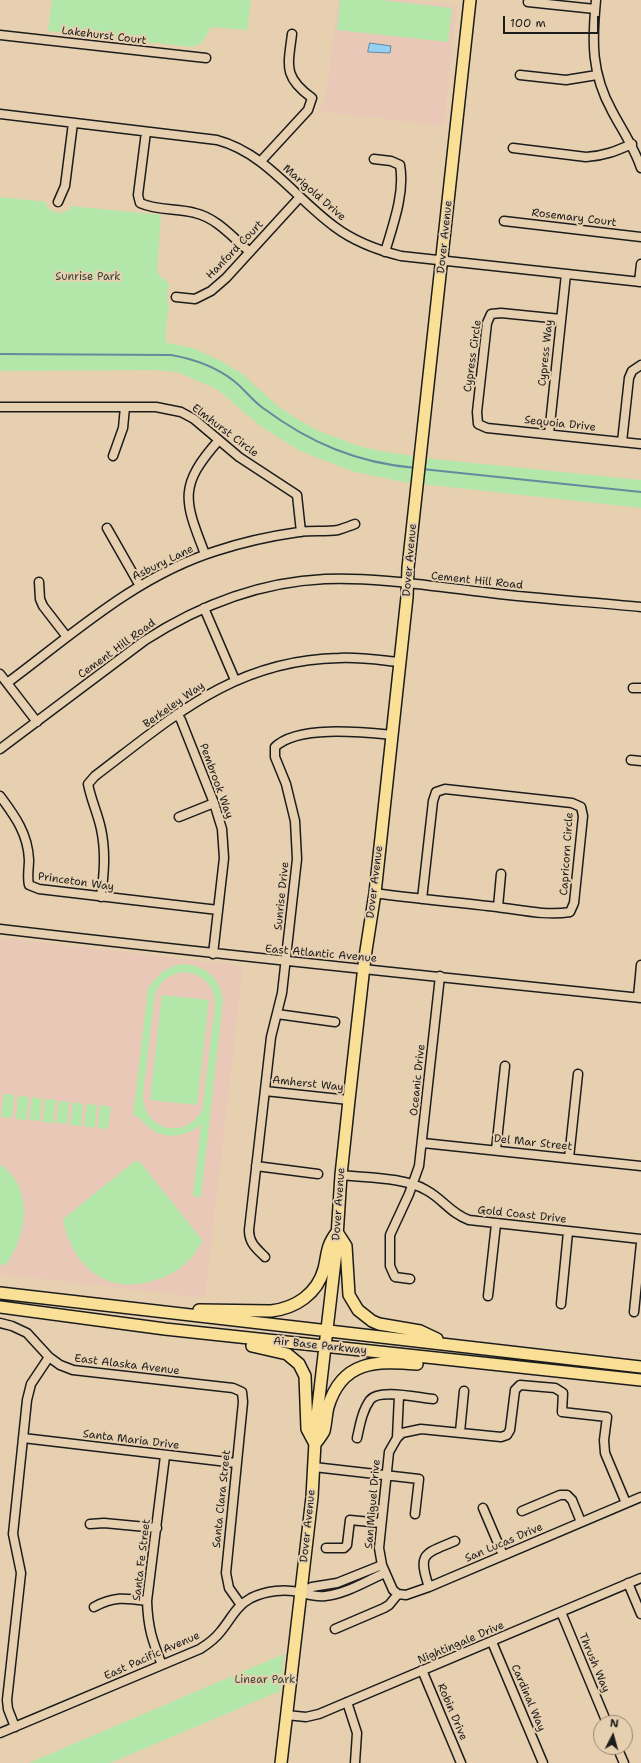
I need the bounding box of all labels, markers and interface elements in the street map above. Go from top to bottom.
scale bar [505,8,601,34]
text: 100 m [510,15,546,31]
street label: Lakehurst Court [61,24,147,48]
street label: Marigold Drive [280,162,348,224]
street label: Dover Avenue [435,200,455,274]
street label: Rosemary Court [531,206,617,230]
street label: Hanford Court [204,218,266,282]
park label: Sunrise Park [55,270,121,284]
street label: Cypress Circle [461,319,485,393]
street label: Cypress Way [536,319,556,387]
street label: Elmhurst Circle [189,402,261,460]
street label: Sequoia Drive [524,414,596,434]
street label: Dover Avenue [400,523,420,597]
street label: Asbury Lane [130,542,196,584]
street label: Cement Hill Road [430,570,524,592]
street label: Cement Hill Road [76,617,158,681]
street label: Berkeley Way [141,679,207,731]
street label: Pembrook Way [196,742,236,820]
street label: Capricorn Circle [558,812,576,896]
street label: Dover Avenue [364,845,386,919]
street label: Sunrise Drive [272,861,292,931]
street label: Princeton Way [37,870,115,894]
street label: East Atlantic Avenue [265,943,377,965]
street label: Oceanic Drive [408,1043,428,1117]
street label: Amherst Way [272,1074,344,1094]
street label: Del Mar Street [493,1132,573,1154]
street label: Dover Avenue [330,1167,348,1241]
street label: Gold Coast Drive [477,1204,567,1226]
street label: Air Base Parkway [273,1335,367,1357]
street label: East Alaska Avenue [74,1352,180,1378]
street label: Santa Maria Drive [82,1428,180,1452]
street label: Santa Clara Street [210,1449,234,1549]
street label: San Miguel Drive [363,1459,383,1549]
street label: Dover Avenue [298,1489,318,1563]
street label: Santa Fe Street [130,1518,154,1602]
street label: San Lucas Drive [463,1521,545,1565]
street label: Nightingale Drive [416,1619,506,1667]
street label: East Pacific Avenue [102,1629,202,1683]
street label: Thrush Way [576,1631,612,1695]
street label: Cardinal Way [508,1662,548,1734]
park label: Linear Park [235,1673,295,1687]
street label: Robin Drive [434,1681,470,1743]
north arrow [593,1715,633,1755]
text: N [609,1716,619,1731]

